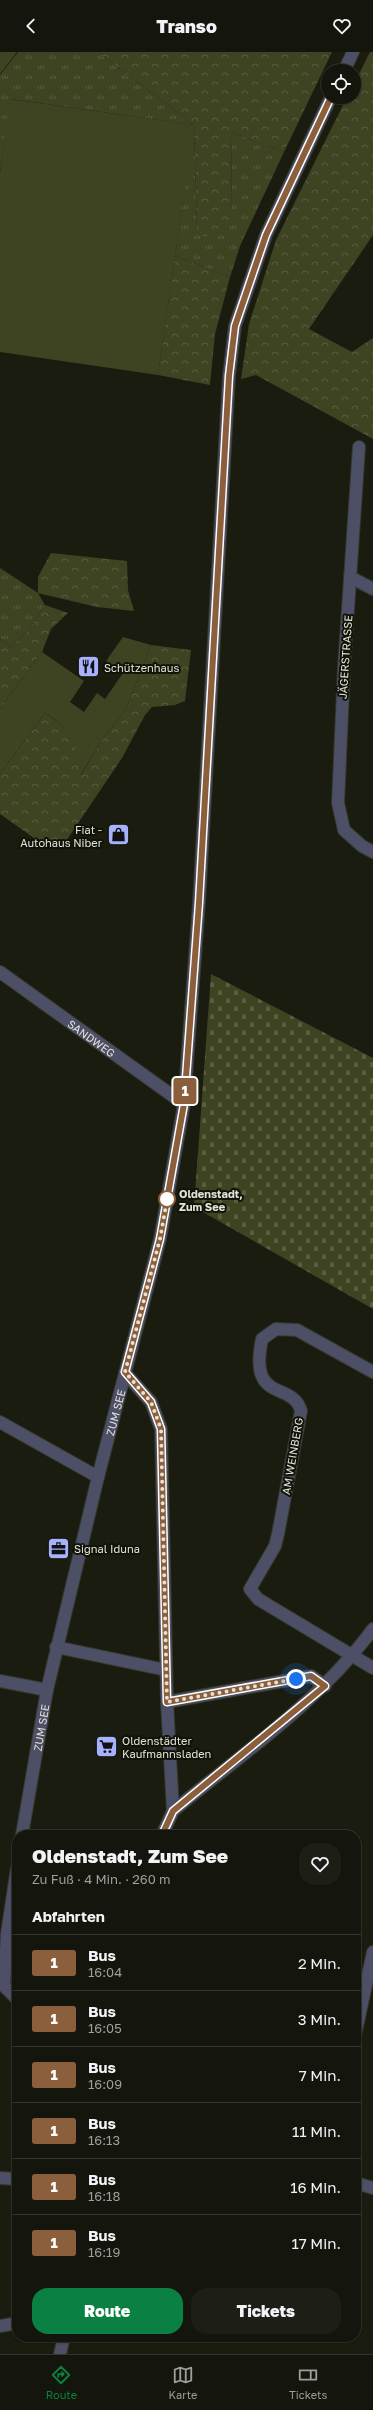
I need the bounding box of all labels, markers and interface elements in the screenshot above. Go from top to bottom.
icon: back [20,15,42,37]
text: Transo [156,15,217,37]
icon: heart [331,15,353,37]
map controls [321,64,361,104]
button: locate [321,64,361,104]
street label: JÄGERSTRASSE [336,614,354,699]
restaurant icon: Schützenhaus [76,654,102,680]
place label: Schützenhaus [104,661,179,674]
shop icon: Fiat - Autohaus Niber [105,822,131,848]
place label: Fiat - Autohaus Niber [20,823,103,849]
street label: SANDWEG [66,1016,118,1059]
line badge: 1 [172,1078,198,1104]
text: 1 [181,1082,189,1099]
place label: Oldenstadt, Zum See [179,1187,243,1213]
marker: Oldenstadt, Zum See [158,1190,176,1208]
street label: ZUM SEE [103,1388,127,1437]
street label: AM WEINBERG [279,1416,305,1496]
office icon: Signal Iduna [45,1535,71,1561]
place label: Signal Iduna [74,1542,140,1555]
your location [286,1669,306,1689]
street label: ZUM SEE [30,1703,51,1752]
supermarket icon: Oldenstädter Kaufmannsladen [94,1733,120,1759]
place label: Oldenstädter Kaufmannsladen [122,1734,211,1760]
button: heart [299,1843,341,1885]
text: Oldenstadt, Zum See [32,1844,228,1867]
text: Zu Fuß · 4 Min. · 260 m [32,1871,171,1887]
text: Abfahrten [32,1907,105,1925]
text: Bus [88,1946,116,1964]
text: 1 [50,1954,58,1971]
text: 2 Min. [298,1954,341,1972]
text: 16:04 [88,1964,122,1980]
text: Bus [88,2002,116,2020]
text: 1 [50,2010,58,2027]
text: 3 Min. [298,2010,341,2028]
text: 16:05 [88,2020,122,2036]
text: Bus [88,2058,116,2076]
text: 1 [50,2066,58,2083]
text: 7 Min. [299,2066,341,2084]
text: 16:09 [88,2076,122,2092]
text: Bus [88,2114,116,2132]
text: 1 [50,2122,58,2139]
text: 11 Min. [292,2122,341,2140]
text: 16:13 [88,2132,120,2148]
text: Bus [88,2170,116,2188]
text: 1 [50,2178,58,2195]
text: 16 Min. [290,2178,341,2196]
text: 16:18 [88,2188,120,2204]
text: Bus [88,2226,116,2244]
text: 1 [50,2234,58,2251]
text: 17 Min. [291,2234,341,2252]
text: 16:19 [88,2244,120,2260]
button: Route [32,2288,183,2334]
button: Tickets [191,2288,341,2334]
tab: Route [46,2364,77,2401]
tab: Karte [169,2364,198,2401]
tab: Tickets [289,2364,327,2401]

